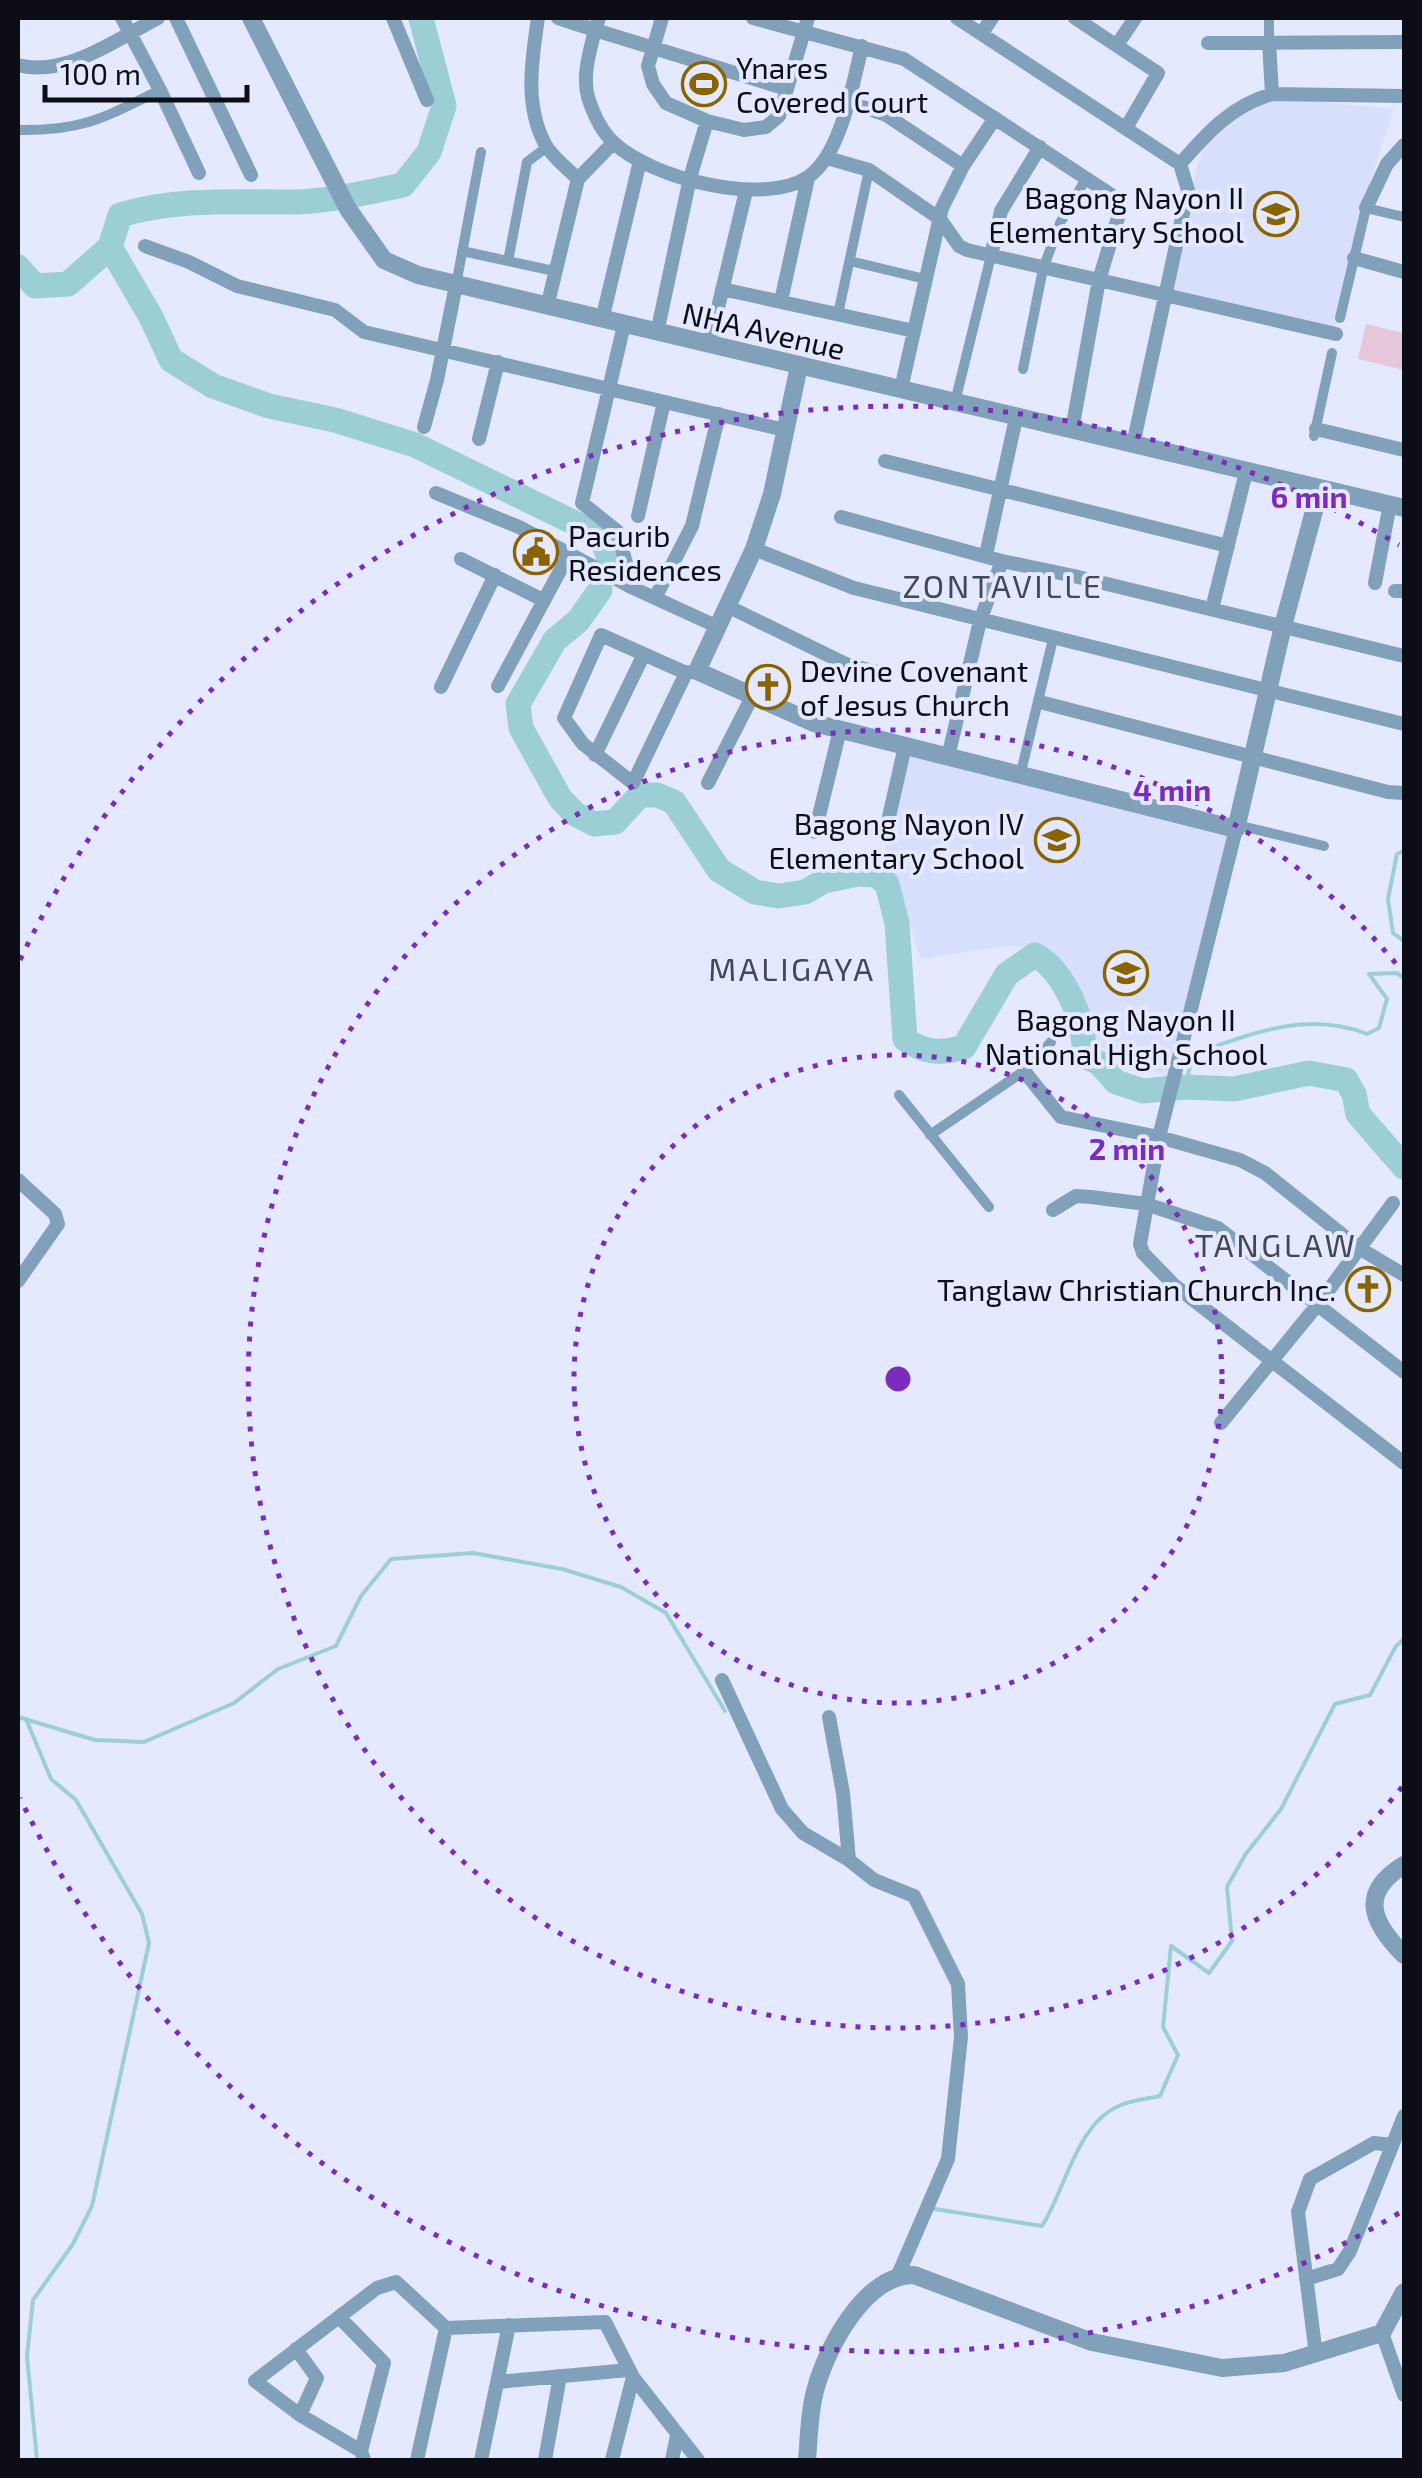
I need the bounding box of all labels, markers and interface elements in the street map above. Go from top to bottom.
scale bar [45,40,248,102]
place label: Ynares Covered Court [736,49,928,119]
text: 100 m [60,55,141,91]
sports icon: Ynares Covered Court [681,61,727,107]
place label: Bagong Nayon II Elementary School [989,179,1244,249]
school or university icon: Bagong Nayon II Elementary School [1253,191,1299,237]
street label: NHA Avenue [679,294,849,366]
text: 6 min [1271,478,1347,514]
place label: Pacurib Residences [568,517,722,587]
public building icon: Pacurib Residences [513,529,559,575]
district label: ZONTAVILLE [902,566,1104,604]
place label: Devine Covenant of Jesus Church [800,652,1028,722]
church icon: Devine Covenant of Jesus Church [745,664,791,710]
text: 4 min [1133,771,1211,807]
place label: Bagong Nayon IV Elementary School [769,805,1024,875]
school or university icon: Bagong Nayon IV Elementary School [1034,817,1080,863]
district label: MALIGAYA [708,949,876,987]
school or university icon: Bagong Nayon II National High School [1103,950,1149,996]
place label: Bagong Nayon II National High School [985,1001,1267,1071]
text: 2 min [1089,1130,1165,1166]
district label: TANGLAW [1195,1225,1357,1263]
church icon: Tanglaw Christian Church Inc. [1345,1266,1391,1312]
place label: Tanglaw Christian Church Inc. [937,1271,1336,1307]
centre of rings [880,1361,916,1397]

